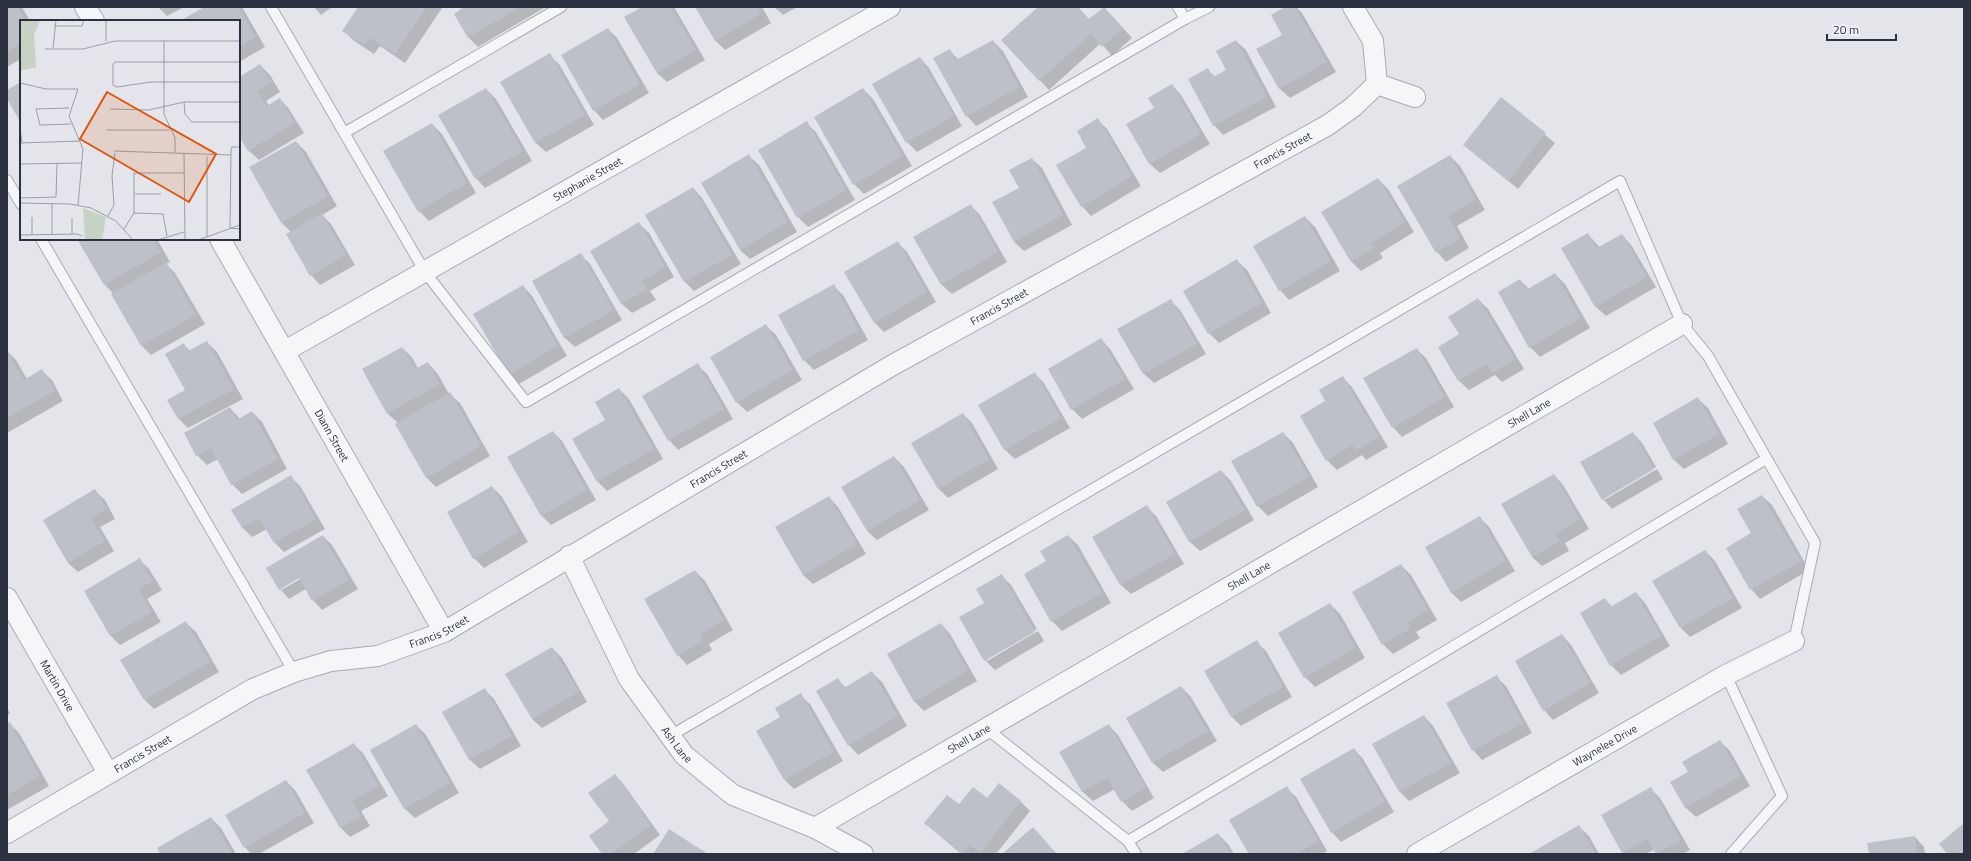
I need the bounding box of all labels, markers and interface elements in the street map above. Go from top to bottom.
scale bar [1827,16,1896,42]
inset map [20,20,240,240]
text: 20 m [1833,20,1859,39]
street label: Francis Street [1251,127,1315,172]
street label: Stephanie Street [550,153,625,205]
street label: Francis Street [967,284,1031,329]
street label: Shell Lane [1505,394,1554,432]
street label: Diann Street [311,406,353,464]
street label: Francis Street [687,445,750,492]
street label: Shell Lane [1225,557,1274,595]
street label: Francis Street [407,611,472,652]
street label: Martin Drive [36,657,79,715]
street label: Shell Lane [944,720,994,757]
street label: Waynelee Drive [1570,720,1640,770]
street label: Ash Lane [658,723,696,767]
street label: Francis Street [111,731,174,777]

